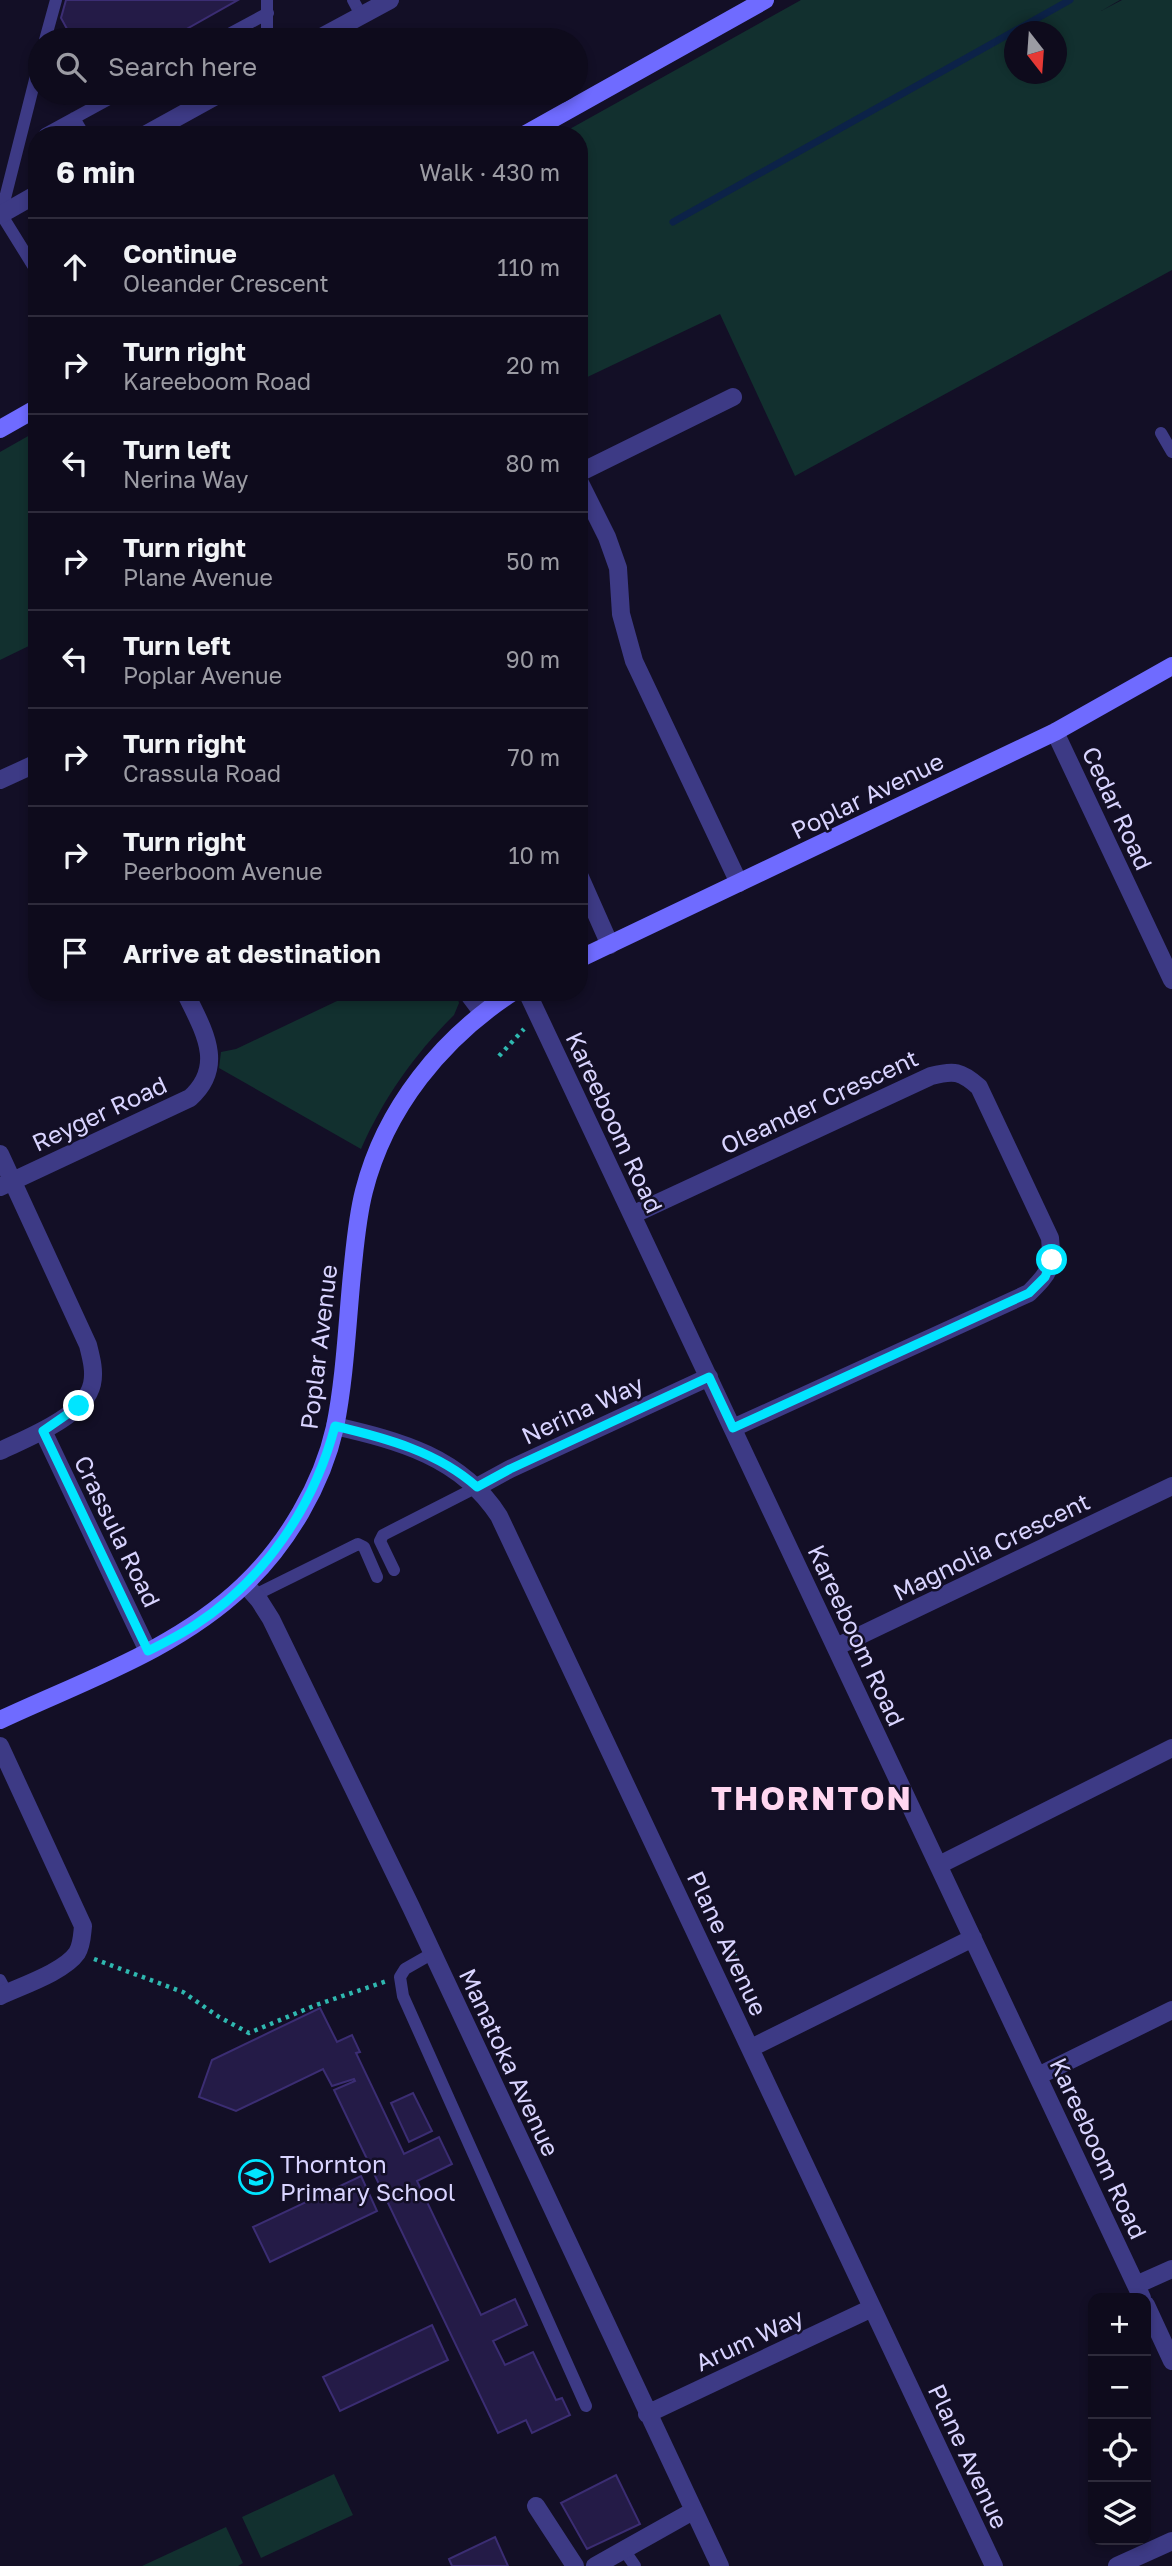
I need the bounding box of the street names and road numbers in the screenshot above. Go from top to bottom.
street label: Cedar Road [1077,742,1159,874]
street label: Poplar Avenue [786,746,948,844]
street label: Kareeboom Road [560,1027,670,1217]
street label: Oleander Crescent [716,1042,922,1160]
street label: Reyger Road [27,1069,171,1157]
street label: Poplar Avenue [293,1263,343,1431]
street label: Nerina Way [517,1368,647,1450]
street label: Crassula Road [69,1450,167,1612]
street label: Magnolia Crescent [888,1486,1094,1606]
street label: Kareeboom Road [802,1540,912,1730]
street label: Plane Avenue [682,1866,774,2020]
street label: Manatoka Avenue [454,1963,566,2161]
street label: Kareeboom Road [1044,2053,1154,2243]
street label: Arum Way [690,2301,808,2377]
street label: Plane Avenue [923,2379,1015,2533]

